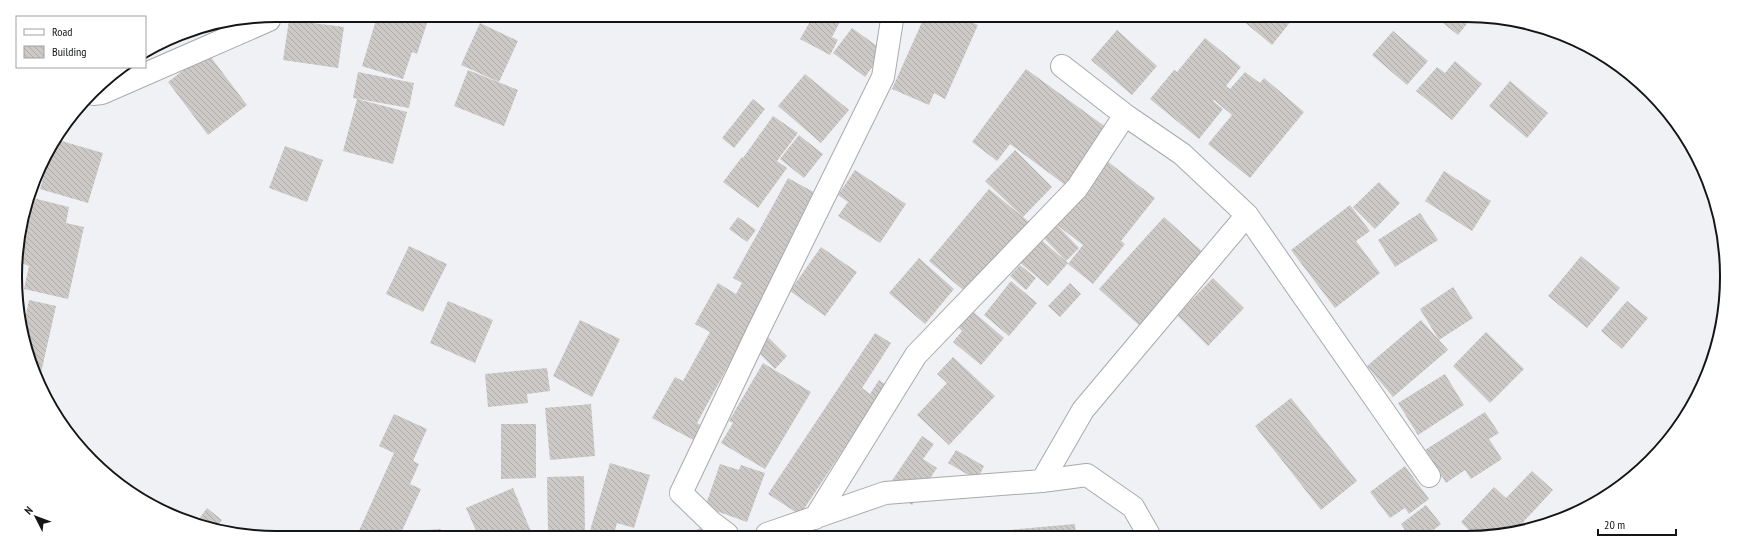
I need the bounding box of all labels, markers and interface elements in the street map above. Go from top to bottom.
legend [16,16,146,68]
text: Road [52,24,72,39]
text: Building [52,44,87,59]
north arrow [16,497,56,537]
text: N [21,503,36,517]
scale bar [1598,511,1676,537]
text: 20 m [1604,517,1625,532]

